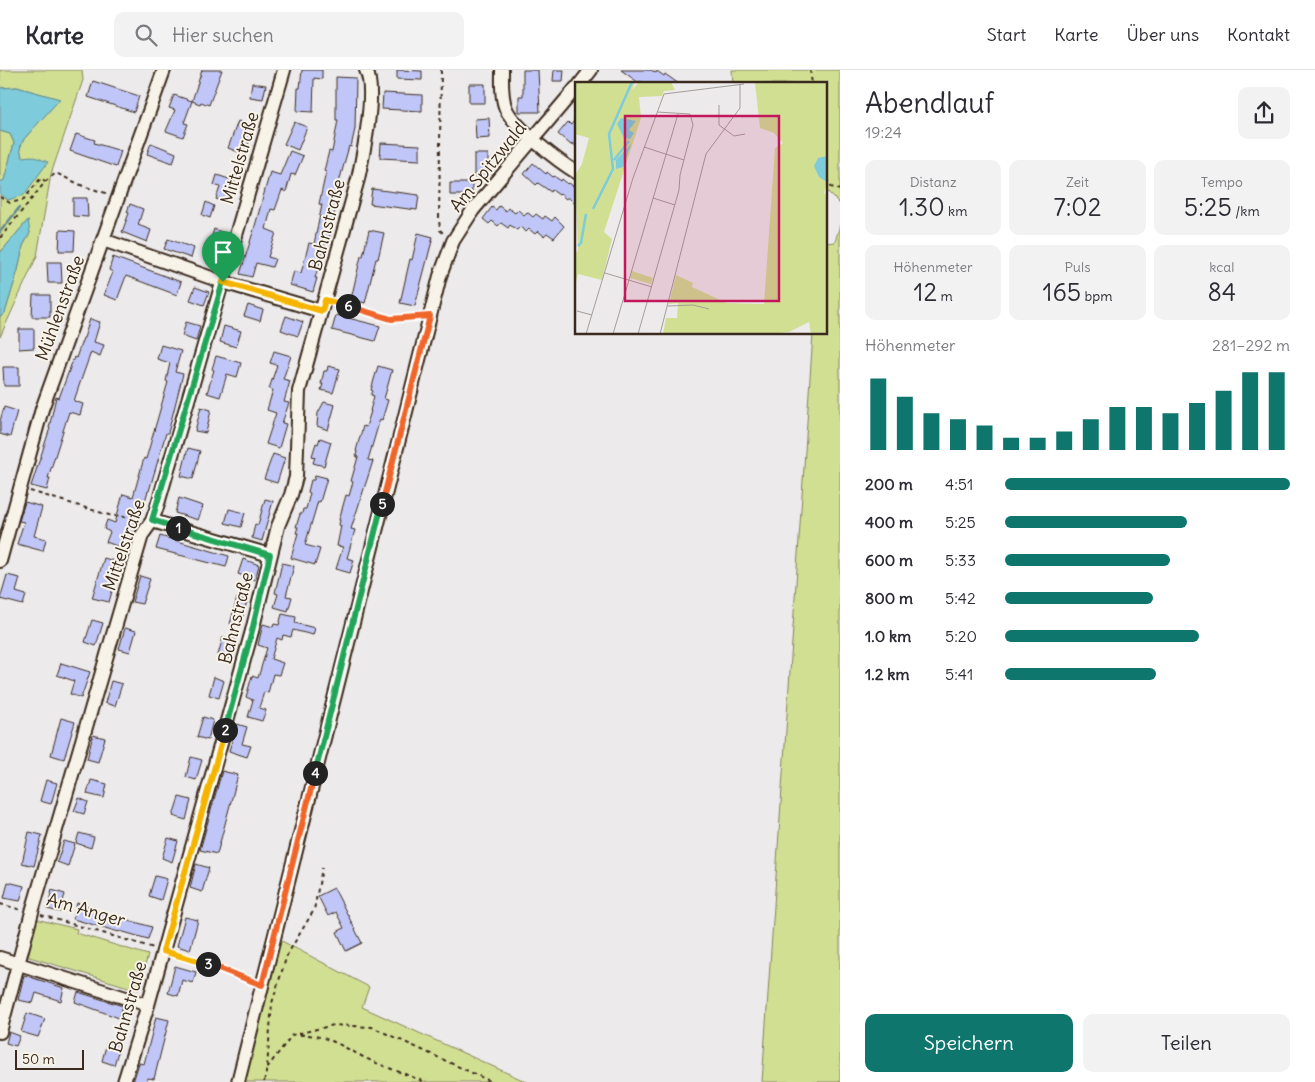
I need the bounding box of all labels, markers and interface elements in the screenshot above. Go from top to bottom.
search box [114,12,464,57]
text: Karte [25,20,84,50]
icon: search [132,21,160,49]
text: Hier suchen [172,23,274,47]
text: Start [987,23,1026,46]
text: Karte [1054,23,1099,46]
text: Über uns [1127,23,1199,46]
text: Kontakt [1227,23,1290,46]
inset map [575,82,828,335]
text: Abendlauf [865,85,994,121]
button: share [1238,87,1290,139]
street label: Mittelstraße [215,109,264,207]
street label: Am Spitzwald [444,117,531,217]
text: 19:24 [865,122,902,142]
text: Distanz [910,173,957,191]
text: Zeit [1066,173,1089,191]
text: Tempo [1201,173,1243,191]
street label: Bahnstraße [303,176,350,273]
text: 1.30 [899,191,945,223]
text: 7:02 [1053,191,1102,223]
text: 5:25 [1184,191,1232,223]
text: km [945,202,967,220]
text: /km [1232,202,1260,220]
pin [202,231,244,282]
icon: arrive [209,238,237,266]
street label: Mühlenstraße [30,252,89,364]
text: Höhenmeter [894,258,973,276]
text: Puls [1064,258,1091,276]
text: kcal [1209,258,1234,276]
text: 12 [914,276,937,308]
text: 165 [1042,276,1081,308]
text: 84 [1207,276,1236,308]
text: m [937,287,953,305]
text: bpm [1081,287,1113,305]
pin: 6 [336,294,360,318]
text: 6 [344,297,353,315]
text: Höhenmeter [865,335,956,355]
text: 281–292 m [1212,335,1290,355]
text: 200 m [865,474,913,494]
text: 4:51 [945,474,973,494]
pin: 5 [370,492,394,516]
text: 5 [378,495,387,513]
street label: Mittelstraße [97,496,150,594]
text: 400 m [865,512,913,532]
text: 5:25 [945,512,976,532]
pin: 1 [166,516,190,540]
text: 1 [176,519,181,537]
text: 600 m [865,550,913,570]
text: 5:33 [945,550,976,570]
street label: Bahnstraße [213,569,258,666]
text: 800 m [865,588,913,608]
text: 5:42 [945,588,976,608]
text: 1.0 km [865,626,911,646]
text: 5:20 [945,626,977,646]
text: 1.2 km [865,664,909,684]
text: 5:41 [945,664,973,684]
pin: 2 [212,718,238,742]
text: 2 [222,721,229,739]
pin: 4 [302,760,328,786]
text: 4 [311,764,320,782]
street label: Am Anger [44,887,129,932]
pin: 3 [196,952,220,976]
text: 3 [205,955,212,973]
street label: Bahnstraße [104,958,152,1055]
button: Speichern [865,1014,1073,1072]
button: Teilen [1083,1014,1290,1072]
scale bar [15,1047,84,1070]
text: 50 m [22,1050,55,1068]

